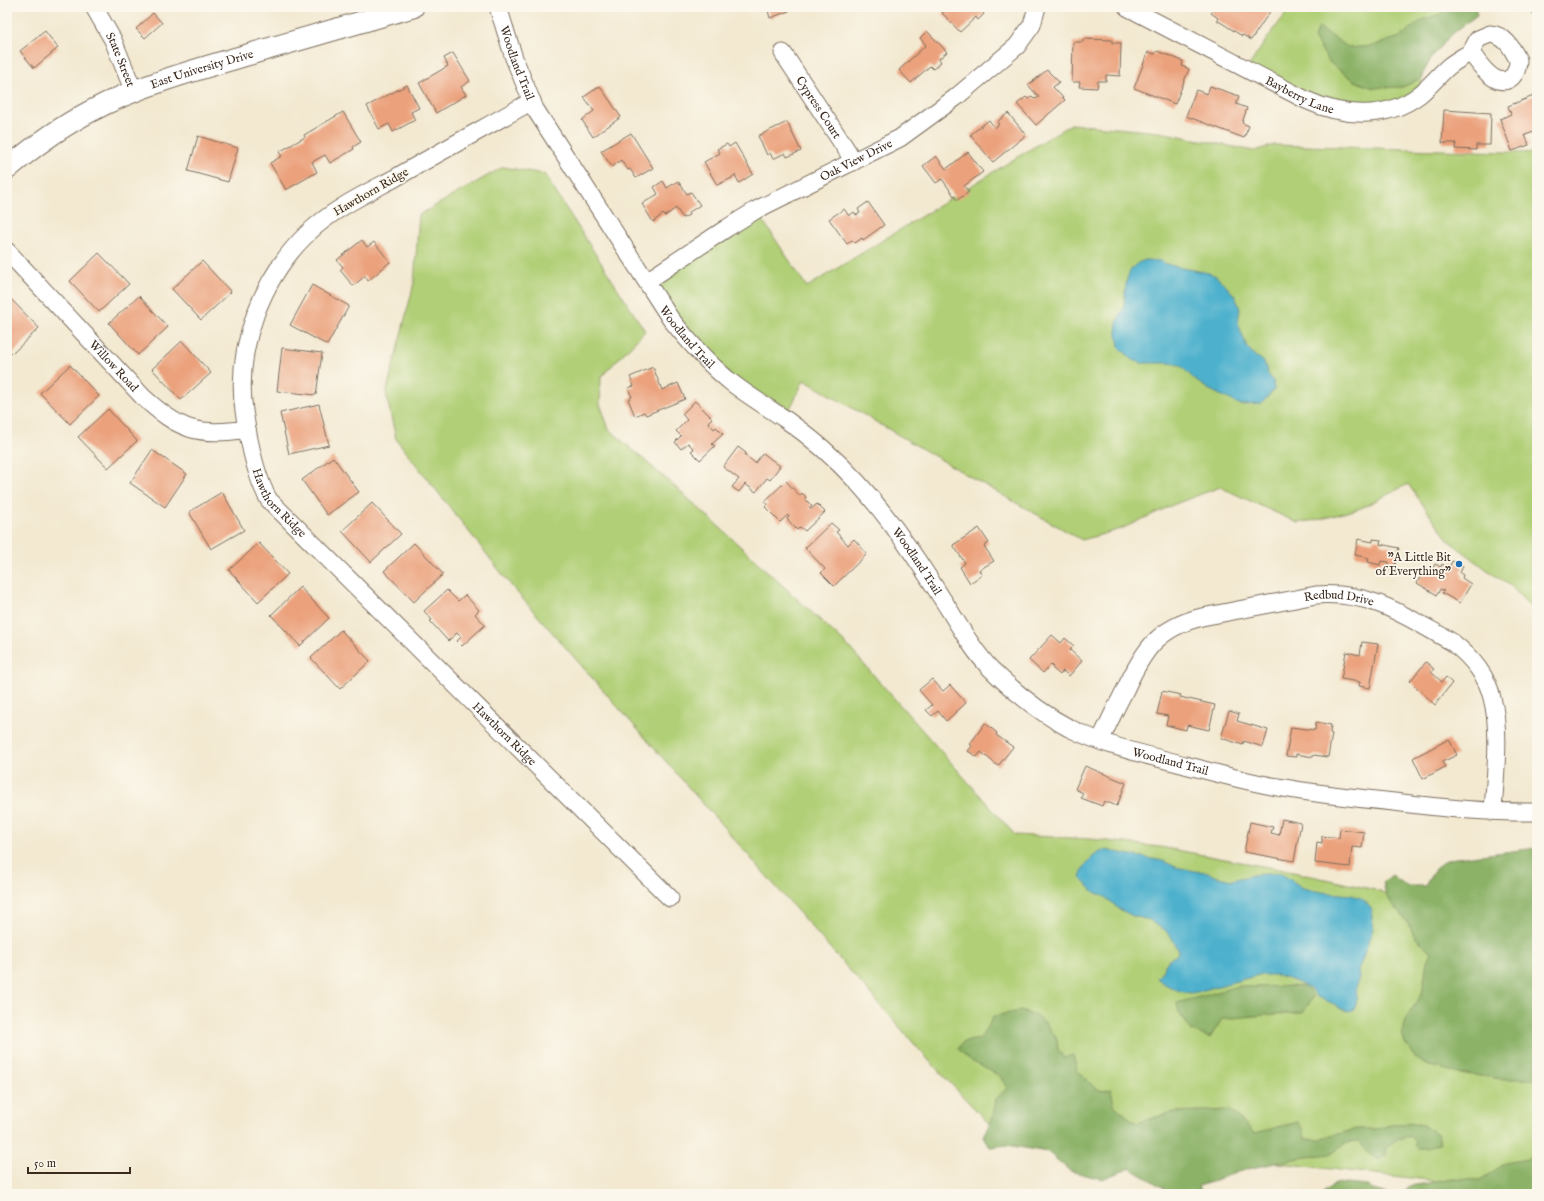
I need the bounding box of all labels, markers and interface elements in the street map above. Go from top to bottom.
street label: Woodland Trail [497,24,538,103]
street label: State Street [103,29,139,89]
street label: East University Drive [148,46,256,92]
street label: Cypress Court [793,73,845,141]
street label: Bayberry Lane [1263,73,1336,117]
street label: Oak View Drive [817,135,895,184]
street label: Hawthorn Ridge [331,164,412,220]
street label: Woodland Trail [656,303,719,372]
street label: Willow Road [86,337,142,395]
street label: Hawthorn Ridge [249,466,310,541]
street label: Woodland Trail [889,525,946,598]
place label: "A Little Bit of Everything" [1376,550,1451,579]
marker: "A Little Bit of Everything" [1454,559,1464,569]
street label: Redbud Drive [1303,587,1376,609]
street label: Hawthorn Ridge [469,699,540,769]
street label: Woodland Trail [1131,744,1211,779]
scale bar [28,1149,130,1175]
text: 50 m [34,1156,56,1171]

